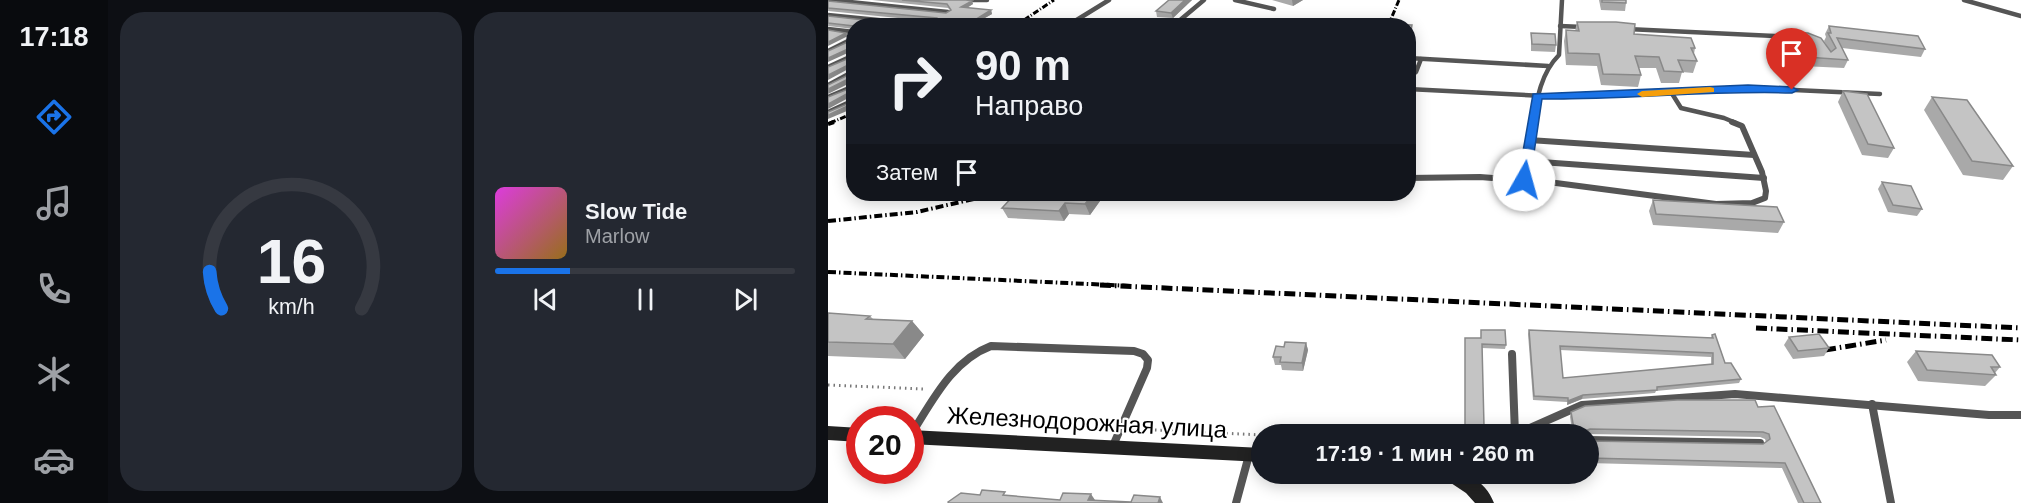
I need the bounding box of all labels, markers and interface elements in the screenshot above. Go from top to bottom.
text: 17:18 [19,22,89,52]
pin [1766,28,1817,90]
icon: arrive [1775,37,1808,70]
icon: right [876,42,954,120]
text: 90 m [975,42,1071,89]
text: Направо [975,91,1083,121]
icon: directions [33,96,75,138]
position arrow [1492,148,1556,212]
icon: arrive [950,156,983,189]
text: Затем [876,160,938,185]
icon: music [33,182,75,224]
text: Slow Tide [585,199,687,224]
text: Marlow [585,225,649,247]
text: 16 [256,227,326,296]
icon: phone [33,268,75,310]
icon: previous [529,283,562,316]
icon: pause [629,283,662,316]
icon: next [729,283,762,316]
text: km/h [268,295,314,319]
icon: climate [33,353,75,395]
street label: Железнодорожная улица [946,401,1228,443]
speed limit sign: 20 [846,406,924,484]
icon: car [33,439,75,481]
text: 17:19 · 1 мин · 260 m [1315,441,1535,466]

